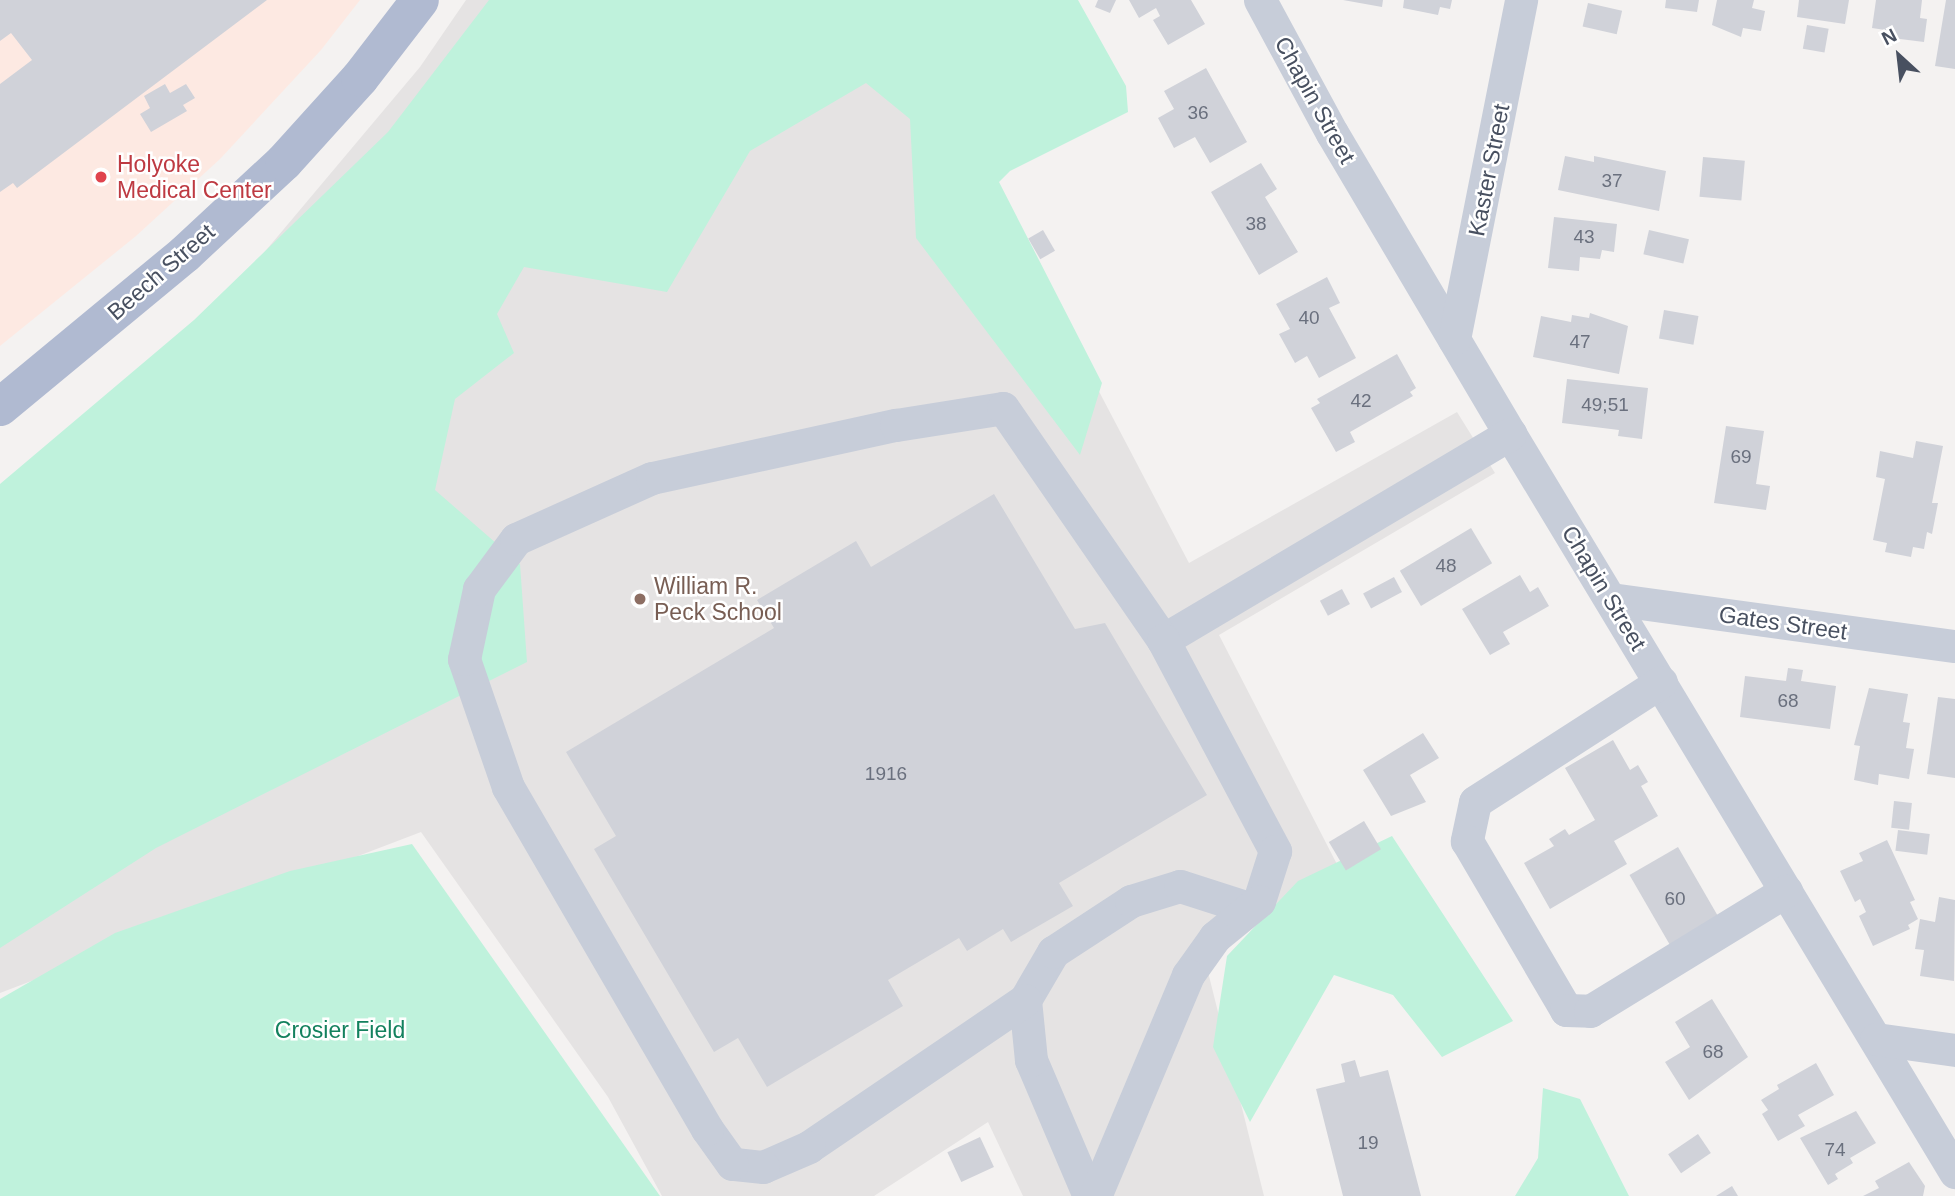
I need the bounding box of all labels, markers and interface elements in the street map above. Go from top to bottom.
north arrow [1864,21,1934,91]
text: N [1878,24,1900,49]
street label: Chapin Street [1269,32,1361,168]
street label: Kaster Street [1463,101,1515,239]
house number: 36 [1187,102,1209,124]
place label: Holyoke Medical Center [117,150,272,204]
marker: Holyoke Medical Center [91,167,111,187]
house number: 37 [1601,170,1623,192]
house number: 38 [1245,213,1267,235]
street label: Beech Street [102,218,220,326]
house number: 43 [1573,226,1595,248]
house number: 40 [1298,307,1320,329]
house number: 47 [1569,331,1591,353]
house number: 42 [1350,390,1372,412]
house number: 49;51 [1581,394,1629,416]
house number: 69 [1730,446,1752,468]
street label: Chapin Street [1556,521,1652,655]
house number: 48 [1435,555,1457,577]
place label: William R. Peck School [654,572,782,626]
marker: William R. Peck School [632,591,648,607]
street label: Gates Street [1717,600,1849,646]
house number: 68 [1777,690,1799,712]
house number: 1916 [865,763,907,785]
house number: 60 [1664,888,1686,910]
park label: Crosier Field [275,1016,405,1044]
house number: 68 [1702,1041,1724,1063]
house number: 19 [1357,1132,1379,1154]
house number: 74 [1824,1139,1846,1161]

